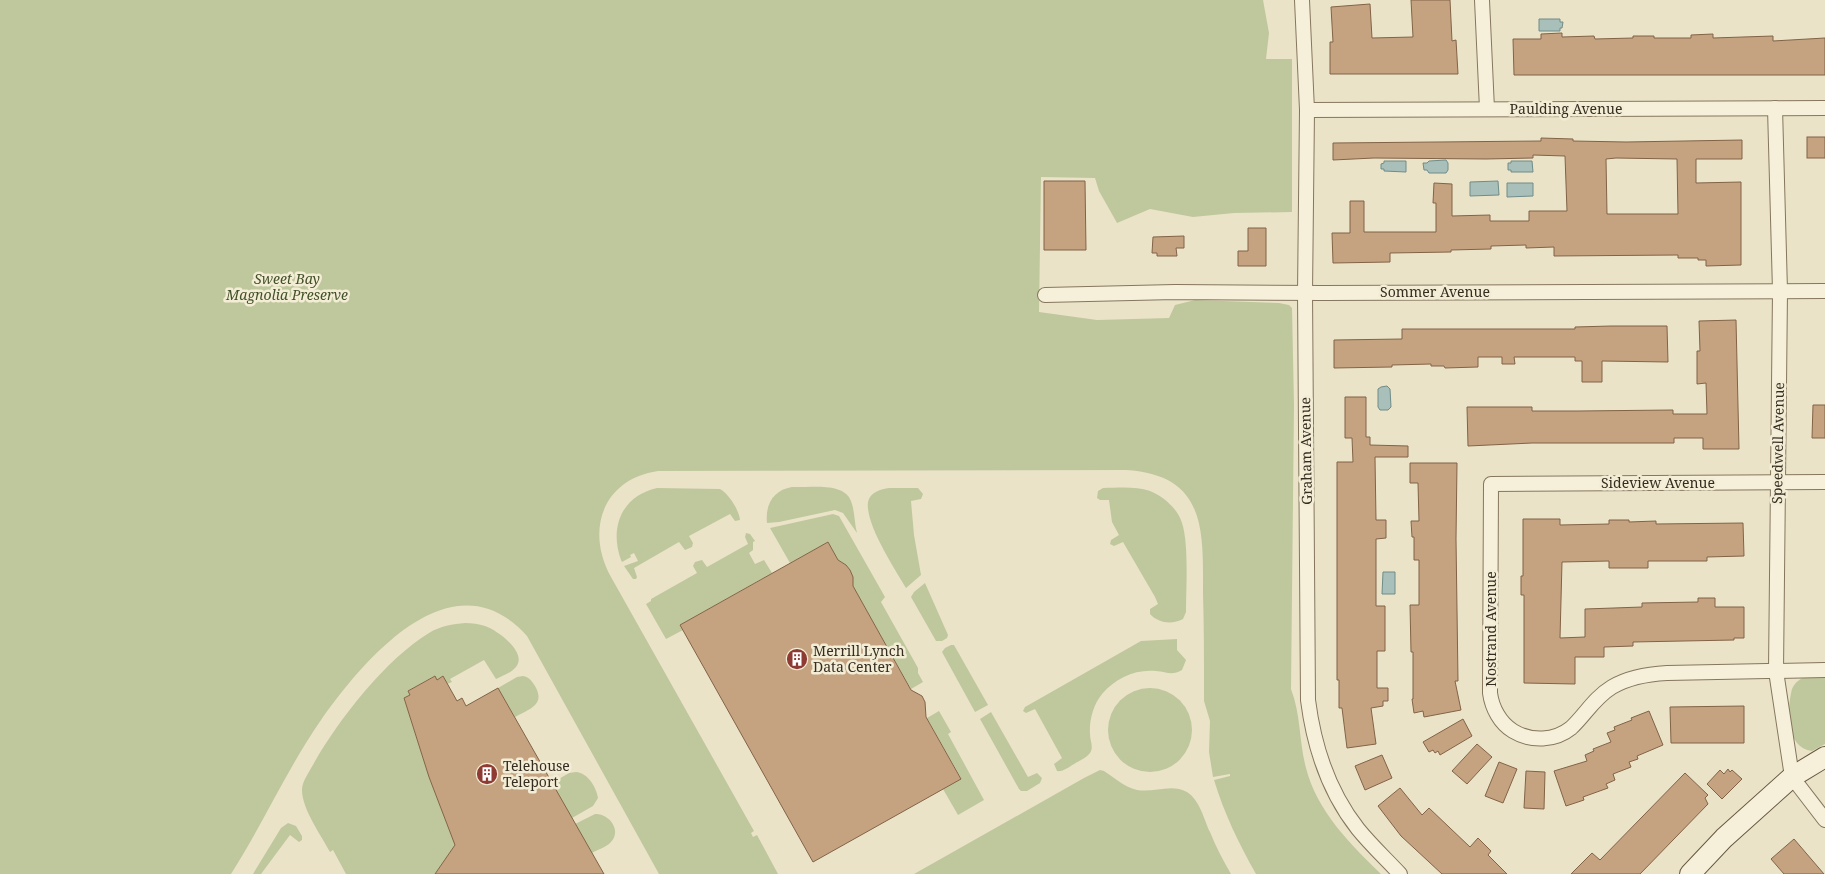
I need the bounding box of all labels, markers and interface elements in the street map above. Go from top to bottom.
street label: Paulding Avenue [1510,99,1622,118]
park label: Sweet Bay Magnolia Preserve [225,269,348,304]
street label: Sommer Avenue [1380,282,1490,301]
street label: Speedwell Avenue [1767,382,1788,504]
street label: Graham Avenue [1295,397,1316,505]
street label: Sideview Avenue [1601,473,1715,492]
street label: Nostrand Avenue [1481,571,1500,687]
place label: Merrill Lynch Data Center [813,641,905,676]
building icon: Merrill Lynch Data Center [785,647,809,671]
place label: Telehouse Teleport [503,756,570,791]
building icon: Telehouse Teleport [475,762,499,786]

